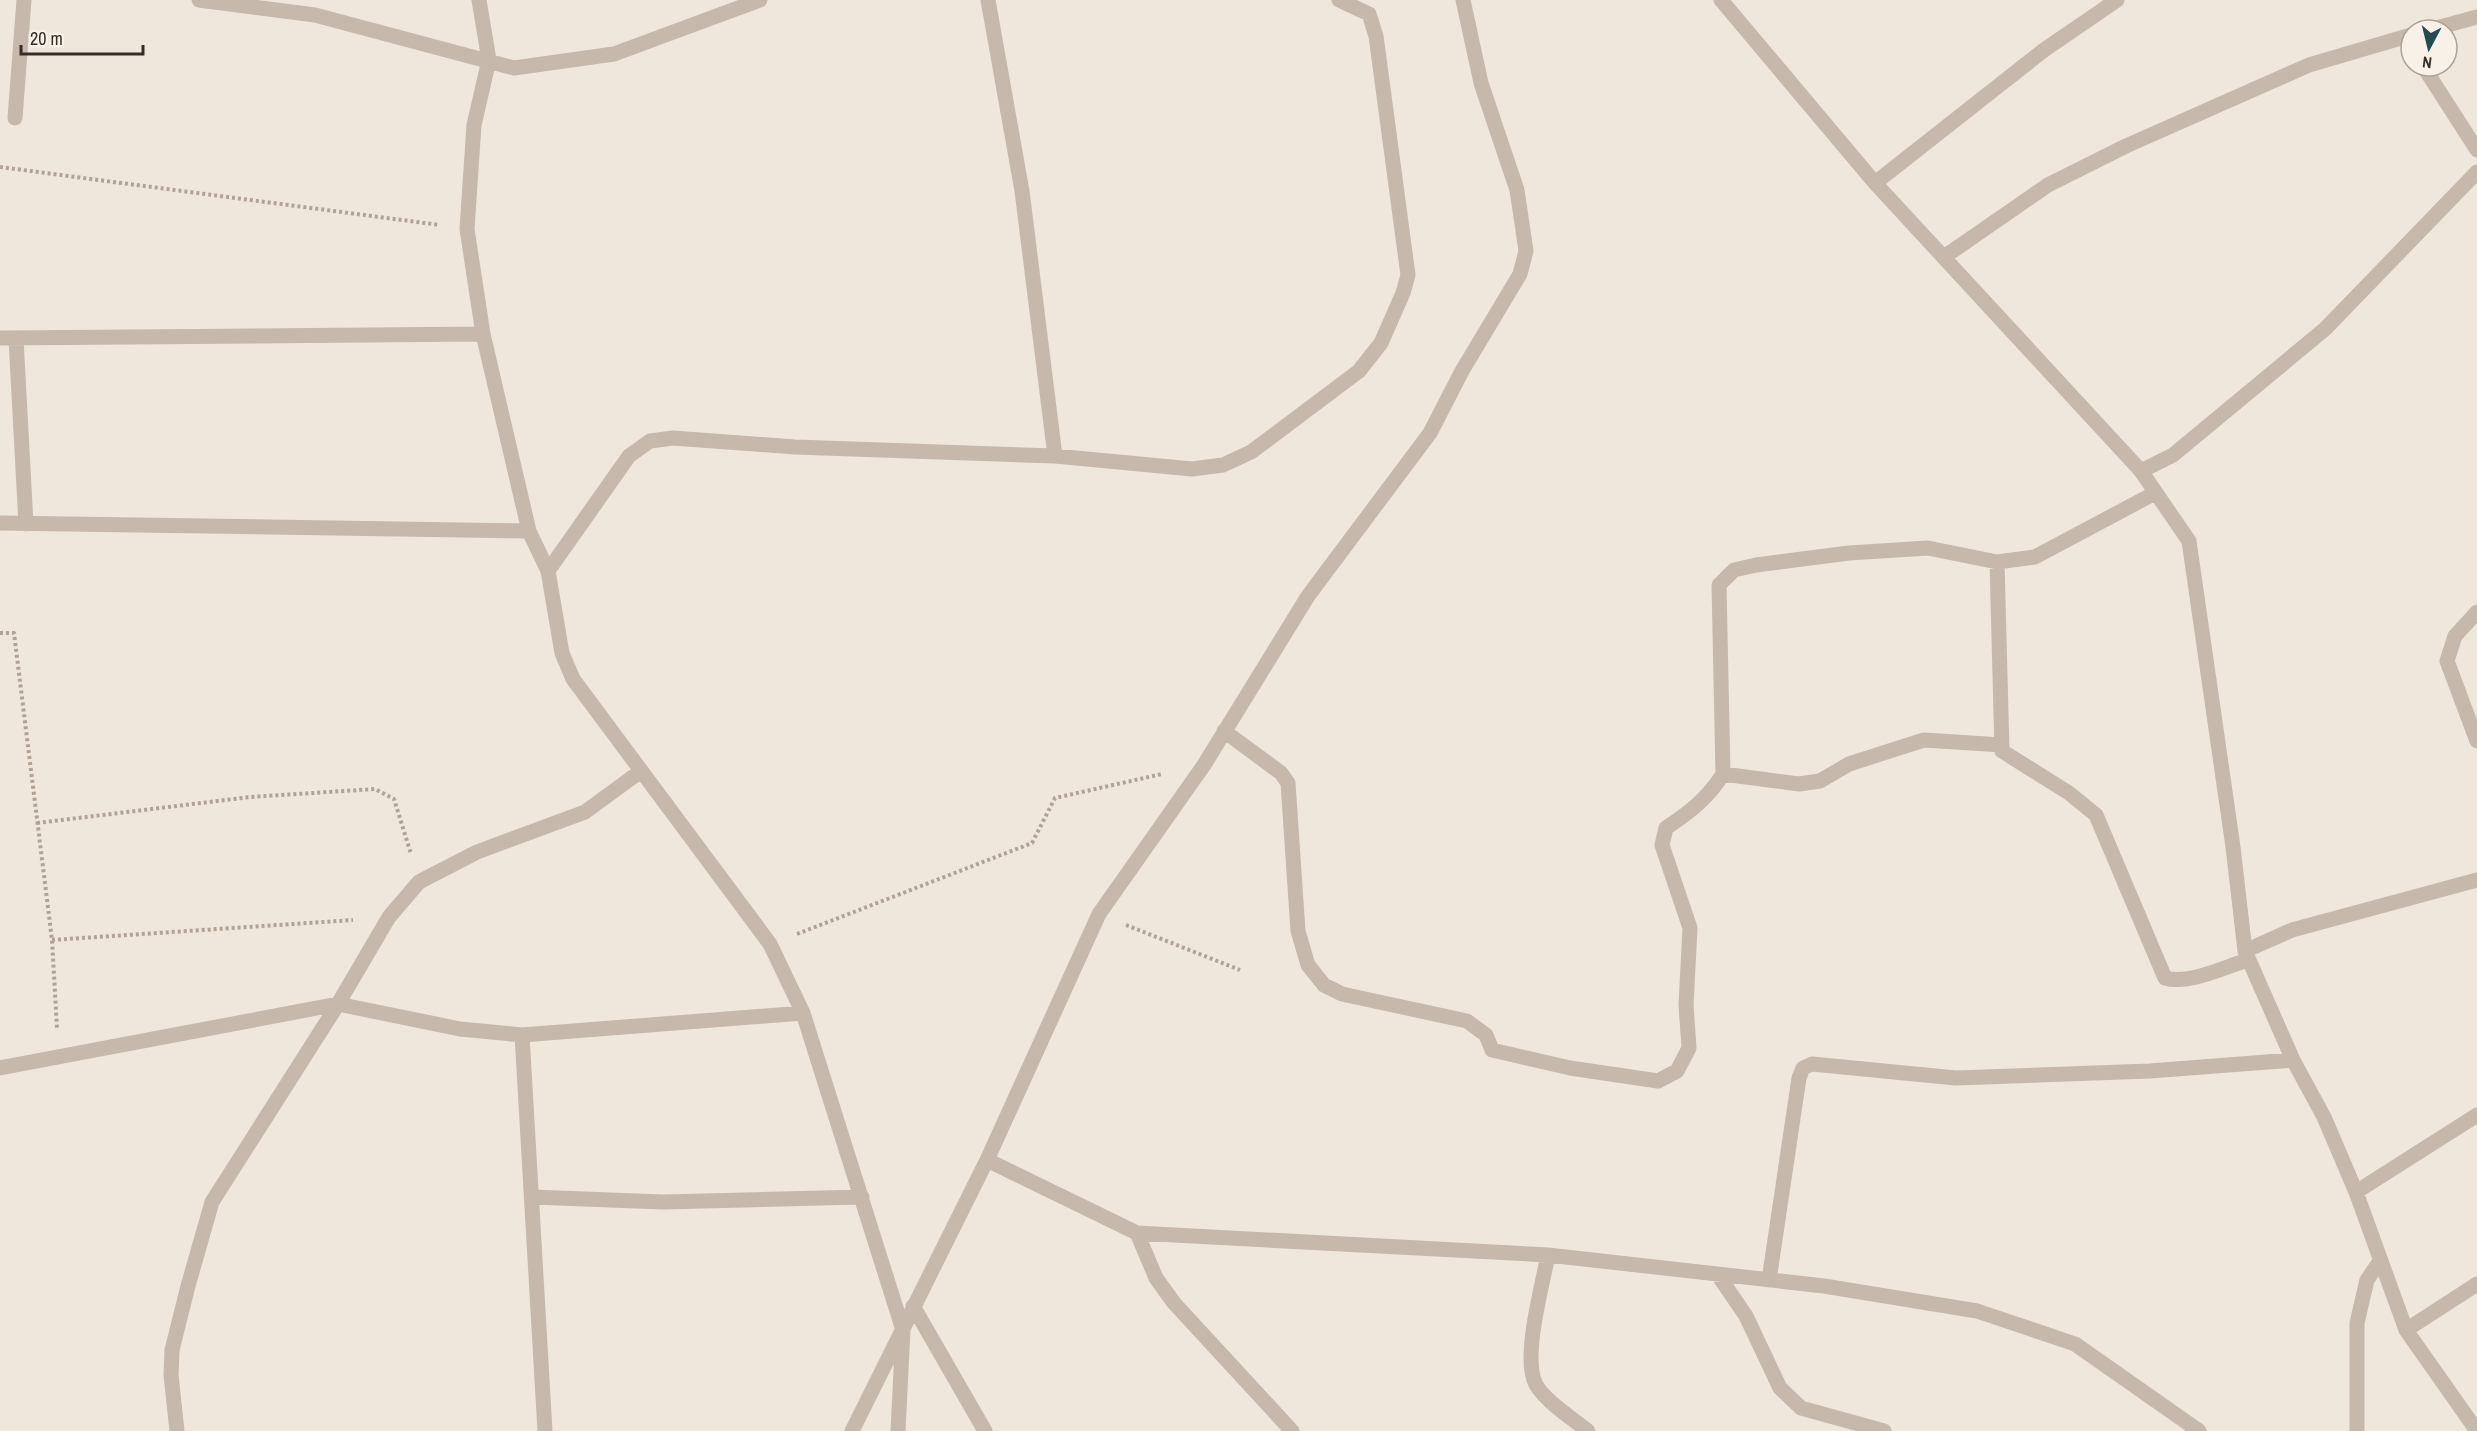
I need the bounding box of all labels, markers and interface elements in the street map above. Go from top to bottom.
scale bar [21,18,142,56]
north arrow [2399,18,2459,78]
text: 20 m [30,26,63,51]
text: N [2421,51,2433,74]

